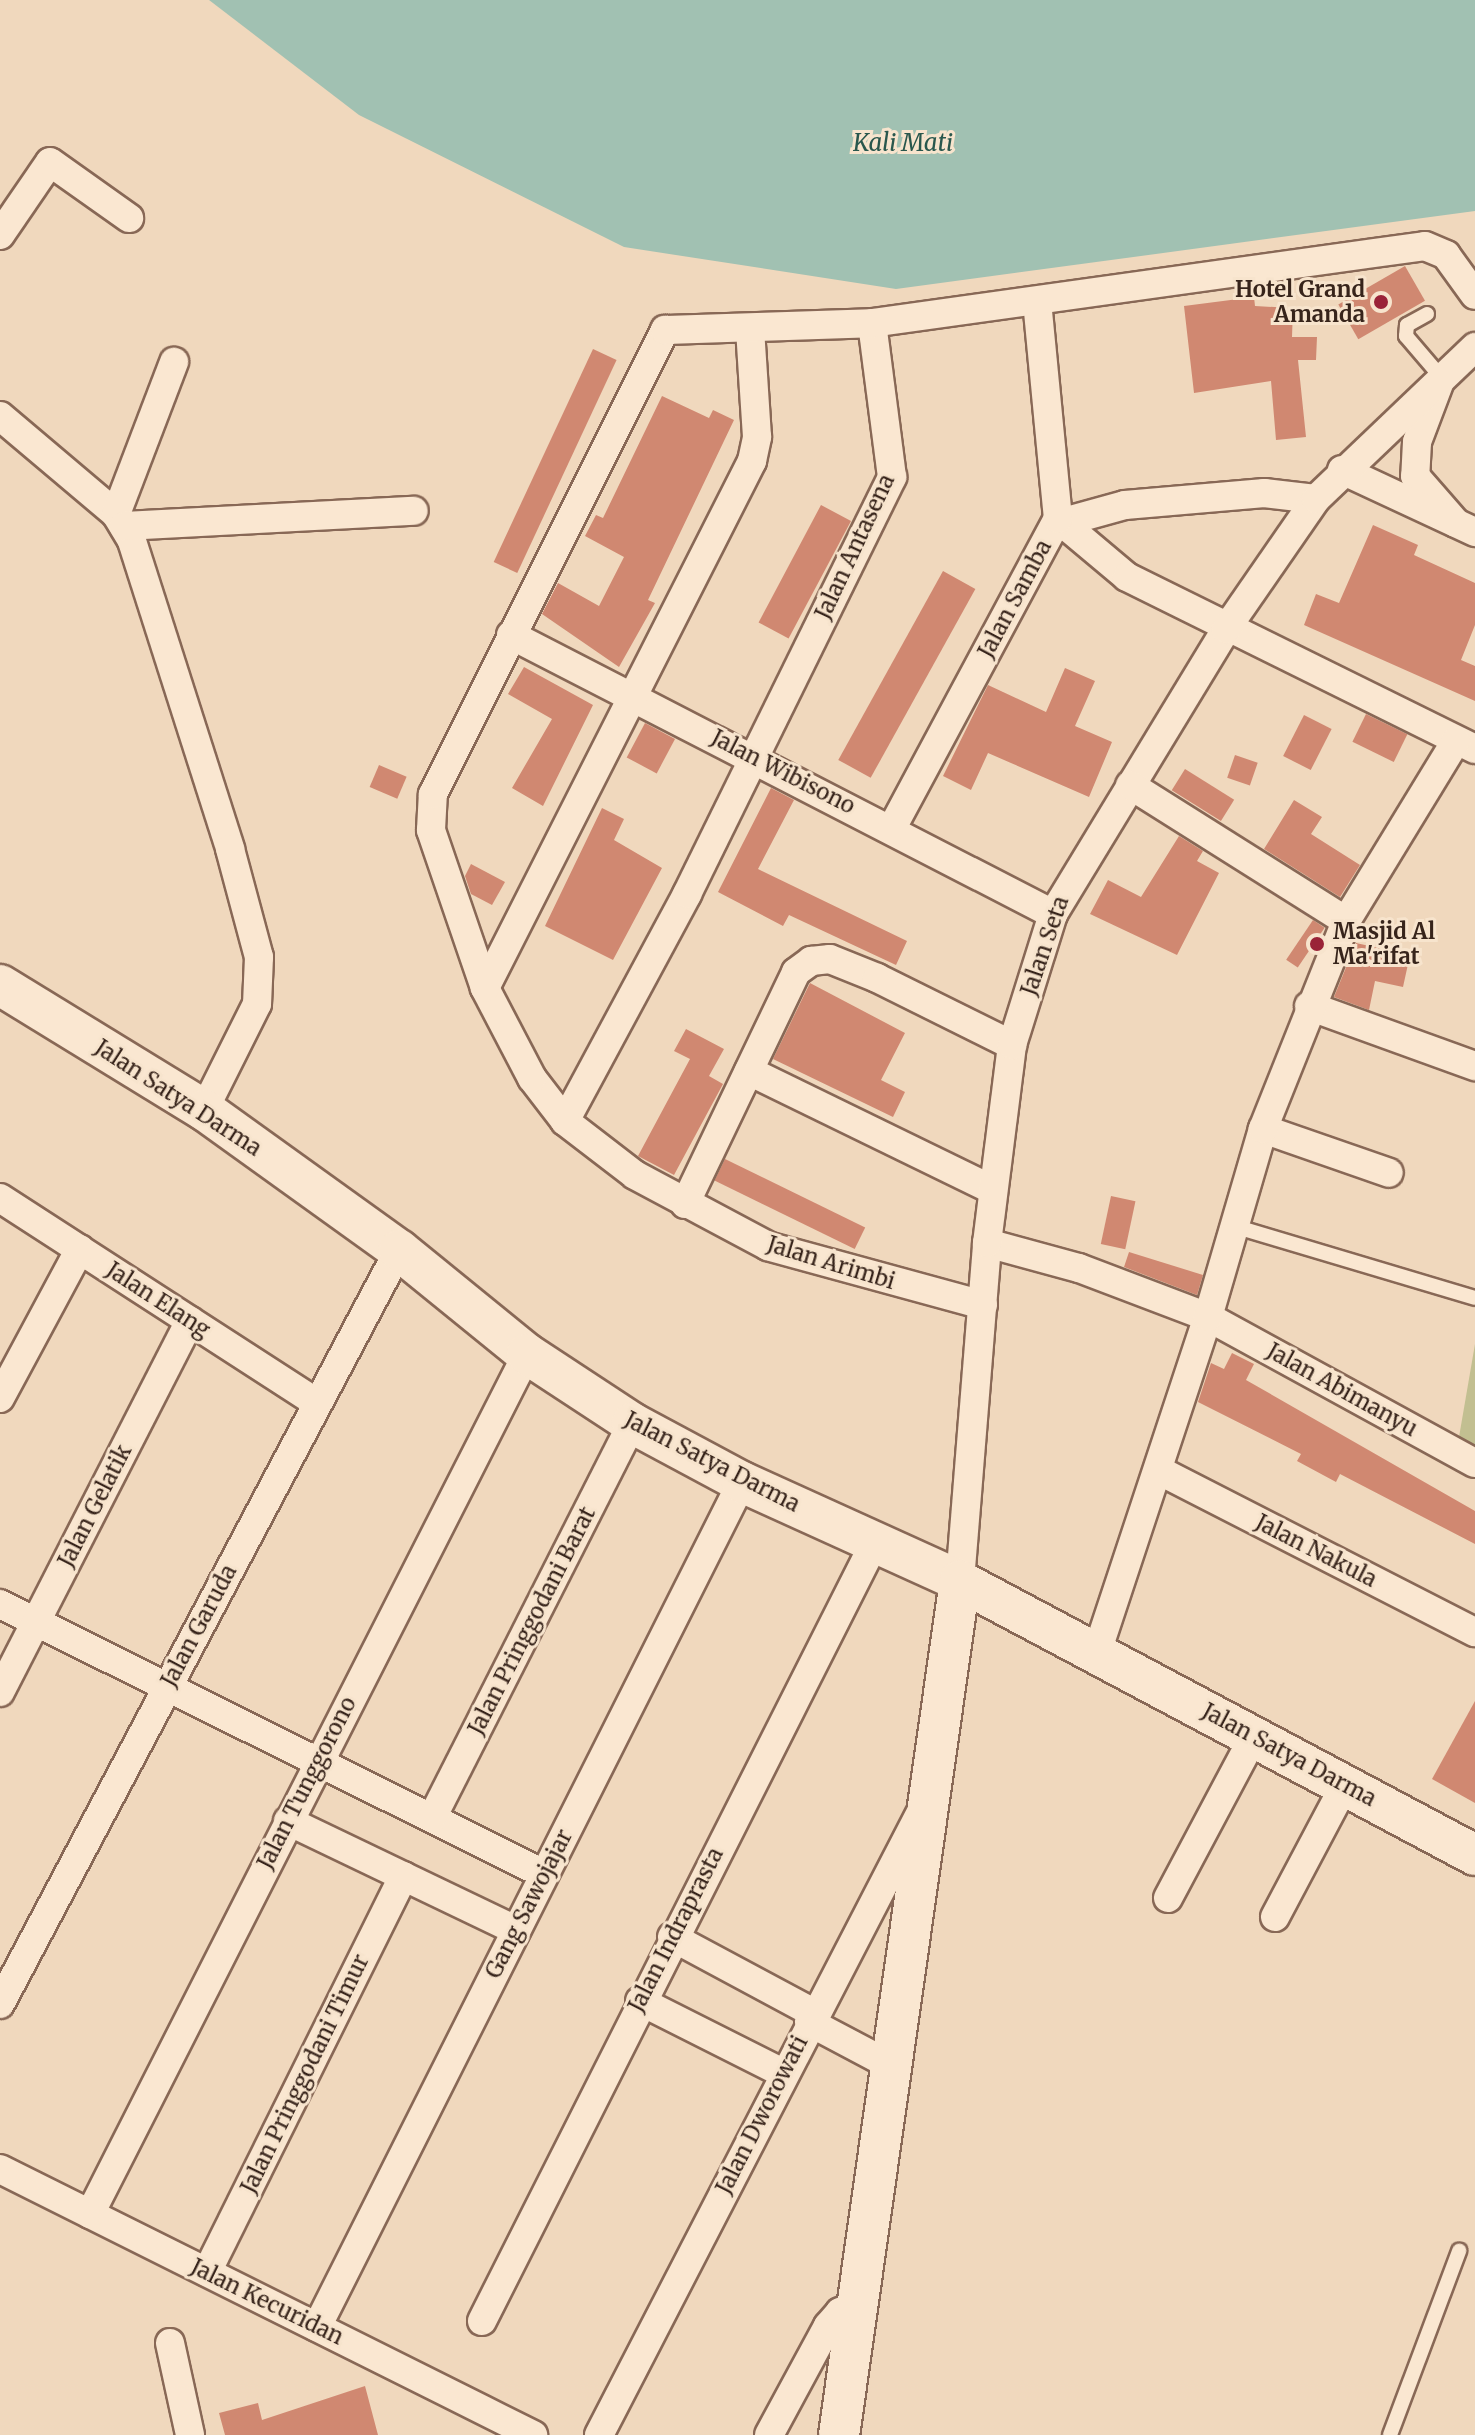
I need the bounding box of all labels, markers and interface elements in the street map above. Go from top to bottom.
water label: Kali Mati [853,129,953,157]
place label: Hotel Grand Amanda [1235,276,1365,328]
marker: Hotel Grand Amanda [1372,293,1390,311]
street label: Jalan Antasena [810,470,900,624]
street label: Jalan Samba [973,535,1057,663]
street label: Jalan Wibisono [707,724,859,820]
street label: Jalan Seta [1016,893,1074,999]
place label: Masjid Al Ma'rifat [1333,918,1435,970]
marker: Masjid Al Ma'rifat [1308,935,1326,953]
street label: Jalan Satya Darma [90,1034,266,1162]
street label: Jalan Arimbi [764,1231,898,1295]
street label: Jalan Elang [101,1257,215,1343]
street label: Jalan Abimanyu [1262,1338,1422,1442]
street label: Jalan Satya Darma [620,1406,804,1518]
street label: Jalan Gelatik [53,1440,137,1572]
street label: Jalan Pringgodani Barat [463,1503,601,1739]
street label: Jalan Nakula [1251,1509,1381,1593]
street label: Jalan Garuda [156,1560,242,1692]
street label: Jalan Tunggorono [252,1692,362,1874]
street label: Jalan Satya Darma [1197,1698,1381,1812]
street label: Gang Sawojajar [480,1825,578,1983]
street label: Jalan Indraprasta [623,1843,729,2017]
street label: Jalan Pringgodani Timur [236,1950,374,2198]
street label: Jalan Dworowati [711,2031,813,2199]
street label: Jalan Kecuridan [186,2254,348,2350]

